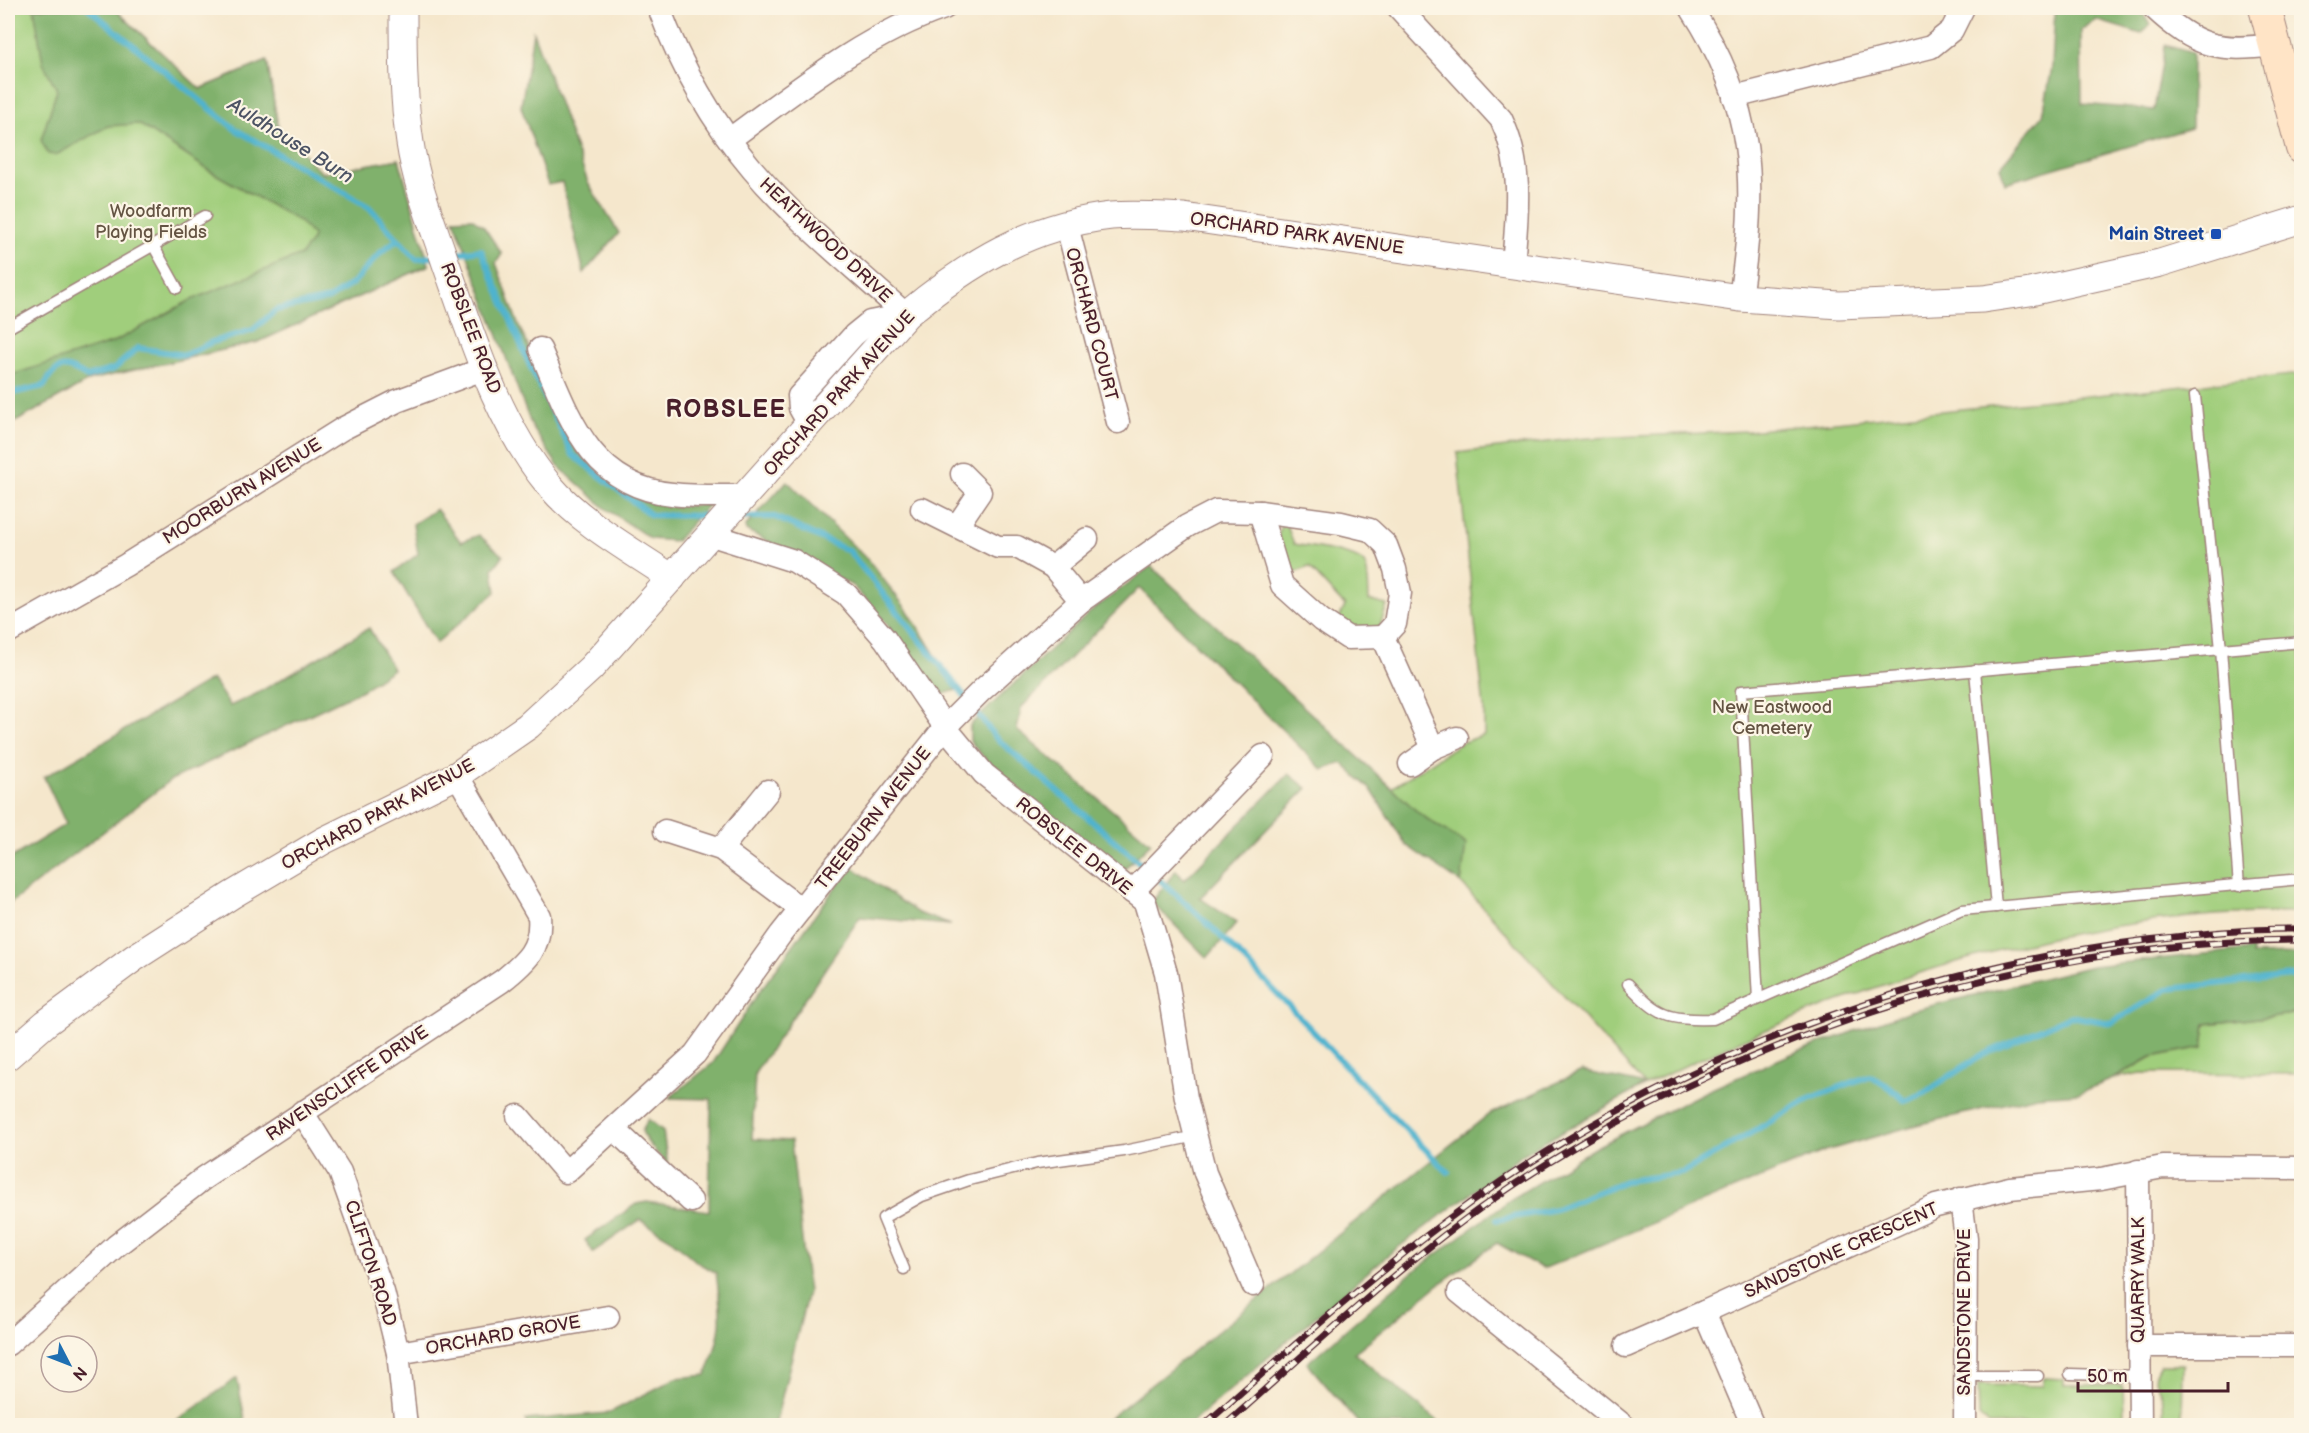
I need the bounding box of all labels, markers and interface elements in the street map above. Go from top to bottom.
water label: Auldhouse Burn [223,92,358,189]
street label: HEATHWOOD DRIVE [755,173,896,307]
park label: Woodfarm Playing Fields [95,201,207,243]
street label: ORCHARD PARK AVENUE [1189,208,1405,259]
place label: Main Street [2108,224,2204,245]
marker: Main Street [2209,227,2223,241]
street label: ORCHARD COURT [1061,245,1122,403]
street label: ROBSLEE ROAD [436,260,505,397]
street label: ORCHARD PARK AVENUE [759,306,919,480]
district label: ROBSLEE [665,395,787,424]
street label: MOORBURN AVENUE [159,434,326,549]
park label: New Eastwood Cemetery [1712,697,1832,739]
street label: TREEBURN AVENUE [811,743,936,894]
street label: ORCHARD PARK AVENUE [278,754,478,874]
street label: ROBSLEE DRIVE [1011,793,1136,900]
street label: RAVENSCLIFFE DRIVE [262,1021,432,1146]
street label: CLIFTON ROAD [340,1197,401,1329]
street label: SANDSTONE CRESCENT [1741,1198,1942,1303]
street label: QUARRY WALK [2128,1217,2149,1343]
street label: SANDSTONE DRIVE [1954,1228,1975,1396]
street label: ORCHARD GROVE [424,1312,582,1359]
north arrow [39,1334,99,1394]
scale bar [2078,1355,2228,1393]
text: N [68,1362,90,1384]
text: 50 m [2087,1366,2128,1387]

